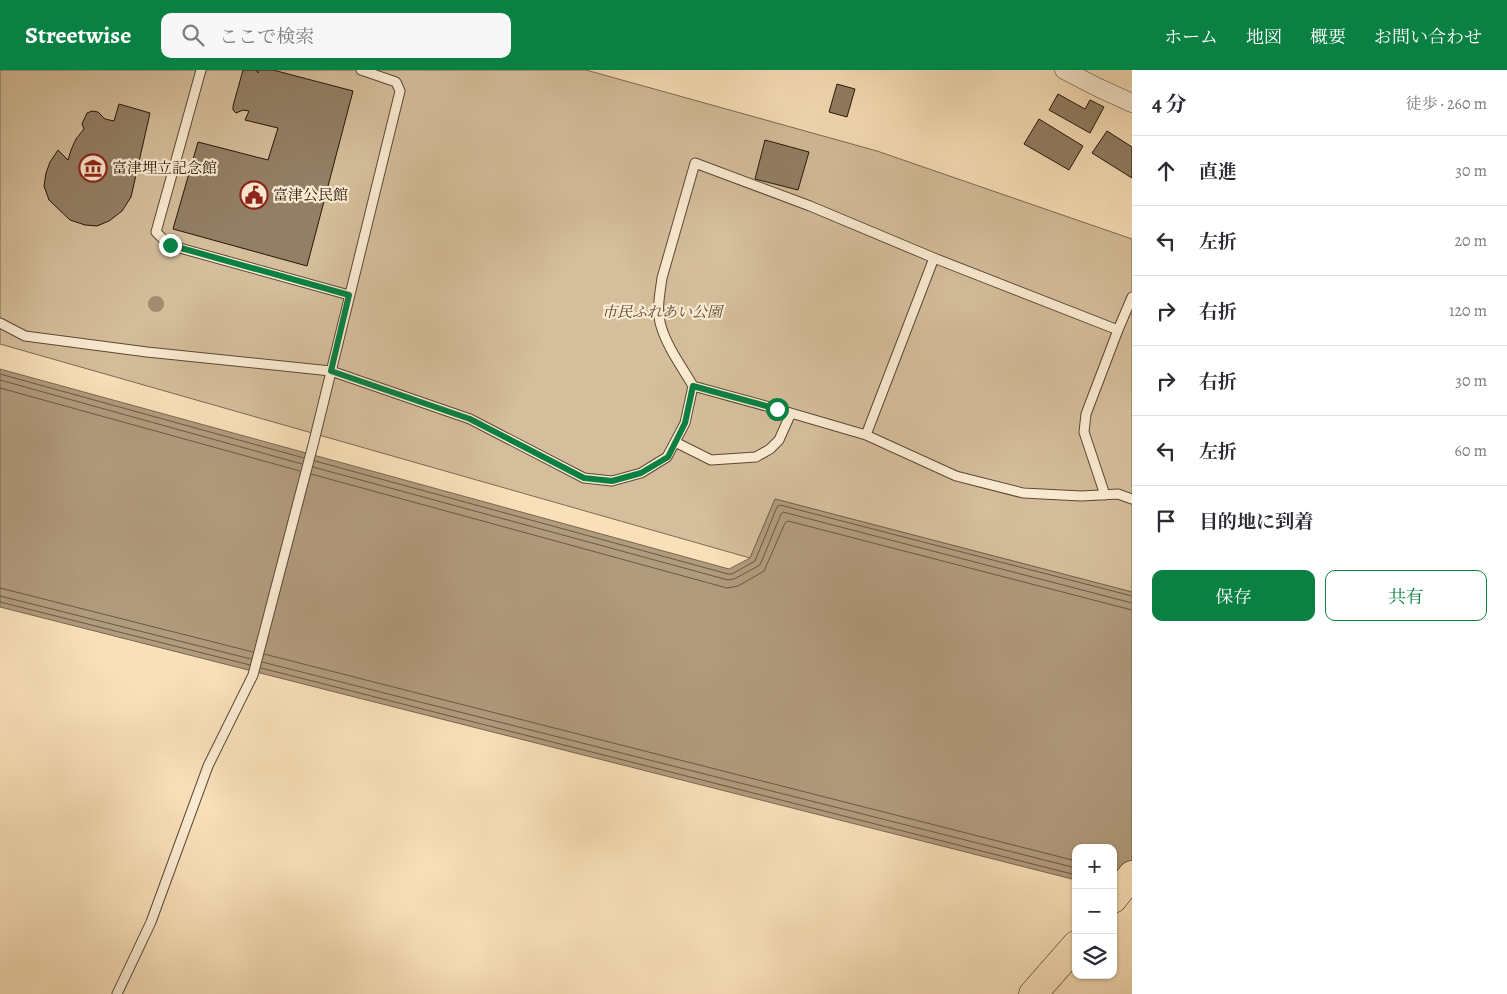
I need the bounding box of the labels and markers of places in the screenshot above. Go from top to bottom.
museum icon: 富津埋立記念館 [78,153,108,183]
place label: 富津埋立記念館 [112,158,217,178]
public building icon: 富津公民館 [239,180,269,210]
place label: 富津公民館 [273,185,348,205]

